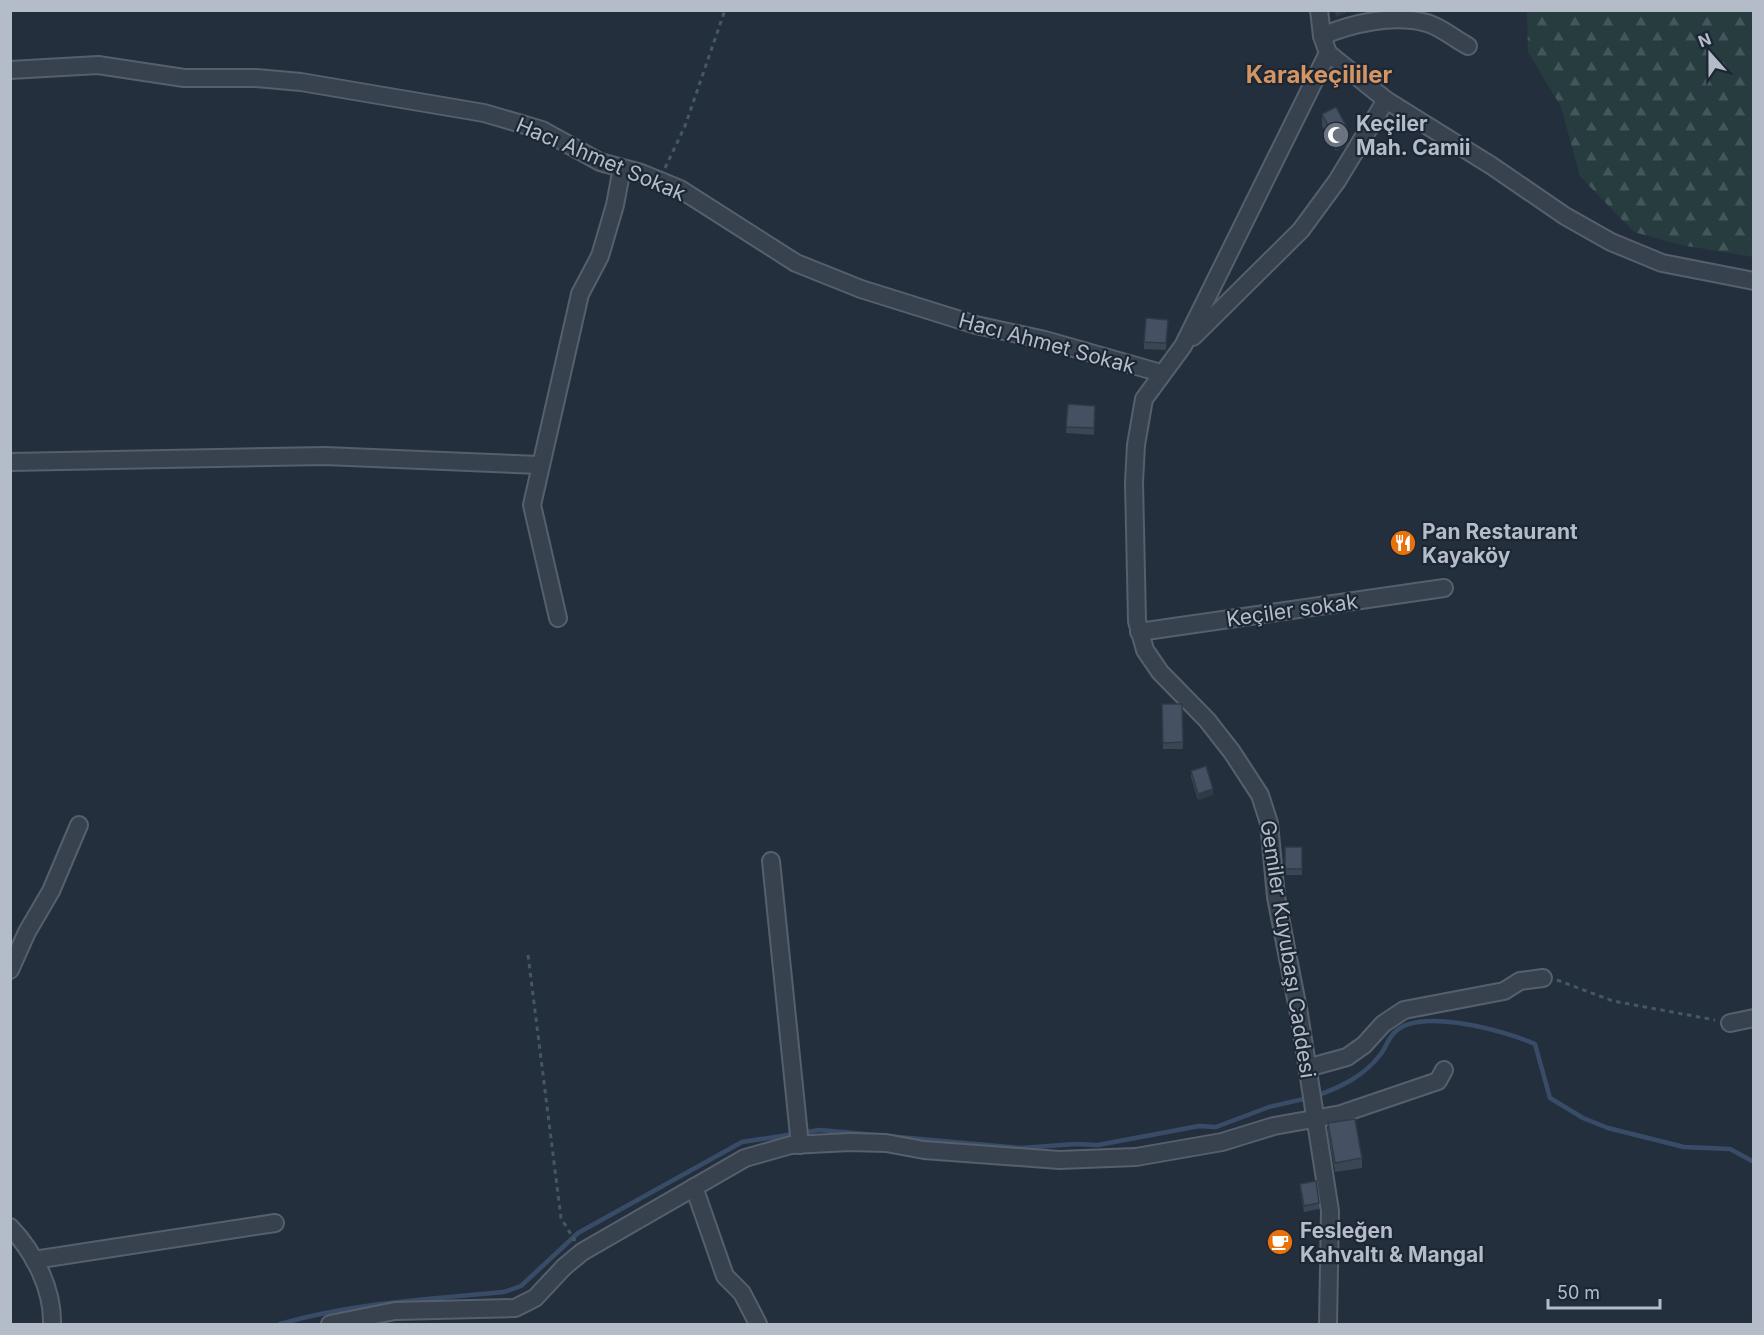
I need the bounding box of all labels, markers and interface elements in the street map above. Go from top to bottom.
north arrow [1680,24,1740,84]
text: N [1695,28,1714,52]
district label: Karakeçililer [1246,60,1392,89]
place label: Keçiler Mah. Camii [1356,111,1470,160]
street label: Hacı Ahmet Sokak [513,112,690,206]
mosque icon: Keçiler Mah. Camii [1321,120,1351,150]
street label: Hacı Ahmet Sokak [956,307,1138,379]
place label: Pan Restaurant Kayaköy [1422,519,1578,568]
restaurant icon: Pan Restaurant Kayaköy [1388,528,1418,558]
street label: Keçiler sokak [1225,588,1360,632]
street label: Gemiler Kuyubaşı Caddesi [1255,818,1321,1080]
place label: Fesleğen Kahvaltı & Mangal [1300,1218,1484,1267]
cafe icon: Fesleğen Kahvaltı & Mangal [1265,1227,1295,1257]
scale bar [1548,1272,1660,1310]
text: 50 m [1557,1282,1600,1303]

